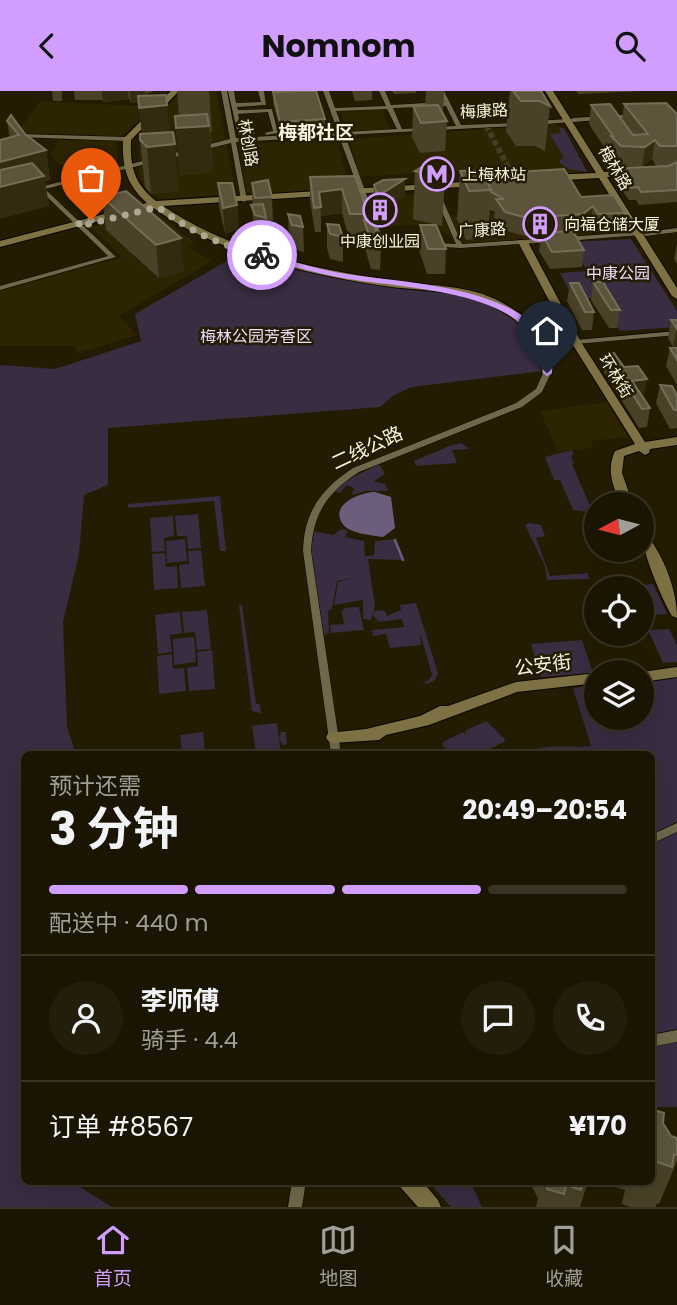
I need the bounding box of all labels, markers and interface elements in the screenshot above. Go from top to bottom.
text: Nomnom [261,23,416,68]
icon: back [28,27,66,65]
icon: search [611,27,649,65]
street label: 梅康路 [459,98,509,124]
street label: 林创路 [233,117,263,169]
district label: 梅都社区 [278,119,354,146]
street label: 梅林路 [593,141,637,195]
pin [61,148,121,220]
metro station icon: 上梅林站 [418,155,456,193]
icon: bag [72,159,110,197]
place label: 上梅林站 [462,163,526,186]
building icon: 中康创业园 [361,191,399,229]
building icon: 向福仓储大厦 [521,205,559,243]
place label: 向福仓储大厦 [564,213,660,236]
street label: 广康路 [457,217,507,243]
courier [227,220,297,290]
place label: 中康创业园 [340,230,420,253]
icon: bike [243,236,281,274]
park label: 中康公园 [586,262,650,285]
pin [517,301,577,373]
icon: home [528,312,566,350]
park label: 梅林公园芳香区 [200,325,312,348]
street label: 环林街 [594,350,638,402]
street label: 二线公路 [327,420,407,476]
north arrow [584,492,654,562]
map controls [584,492,654,730]
button: locate [584,576,654,646]
street label: 公安街 [513,648,573,682]
button: layers [584,660,654,730]
text: 预计还需 [49,770,141,802]
text: 20:49–20:54 [462,792,627,828]
text: 3 分钟 [49,797,179,861]
text: 配送中 · 440 m [49,907,208,939]
button: person [49,981,123,1055]
button: chat [461,981,535,1055]
button: phone [553,981,627,1055]
text: 李师傅 [141,983,219,1019]
text: 骑手 · 4.4 [141,1024,238,1056]
text: ¥170 [569,1108,627,1144]
text: 订单 #8567 [49,1109,193,1145]
tab: 首页 [94,1221,132,1293]
tab: 地图 [319,1221,357,1293]
tab: 收藏 [545,1221,583,1293]

